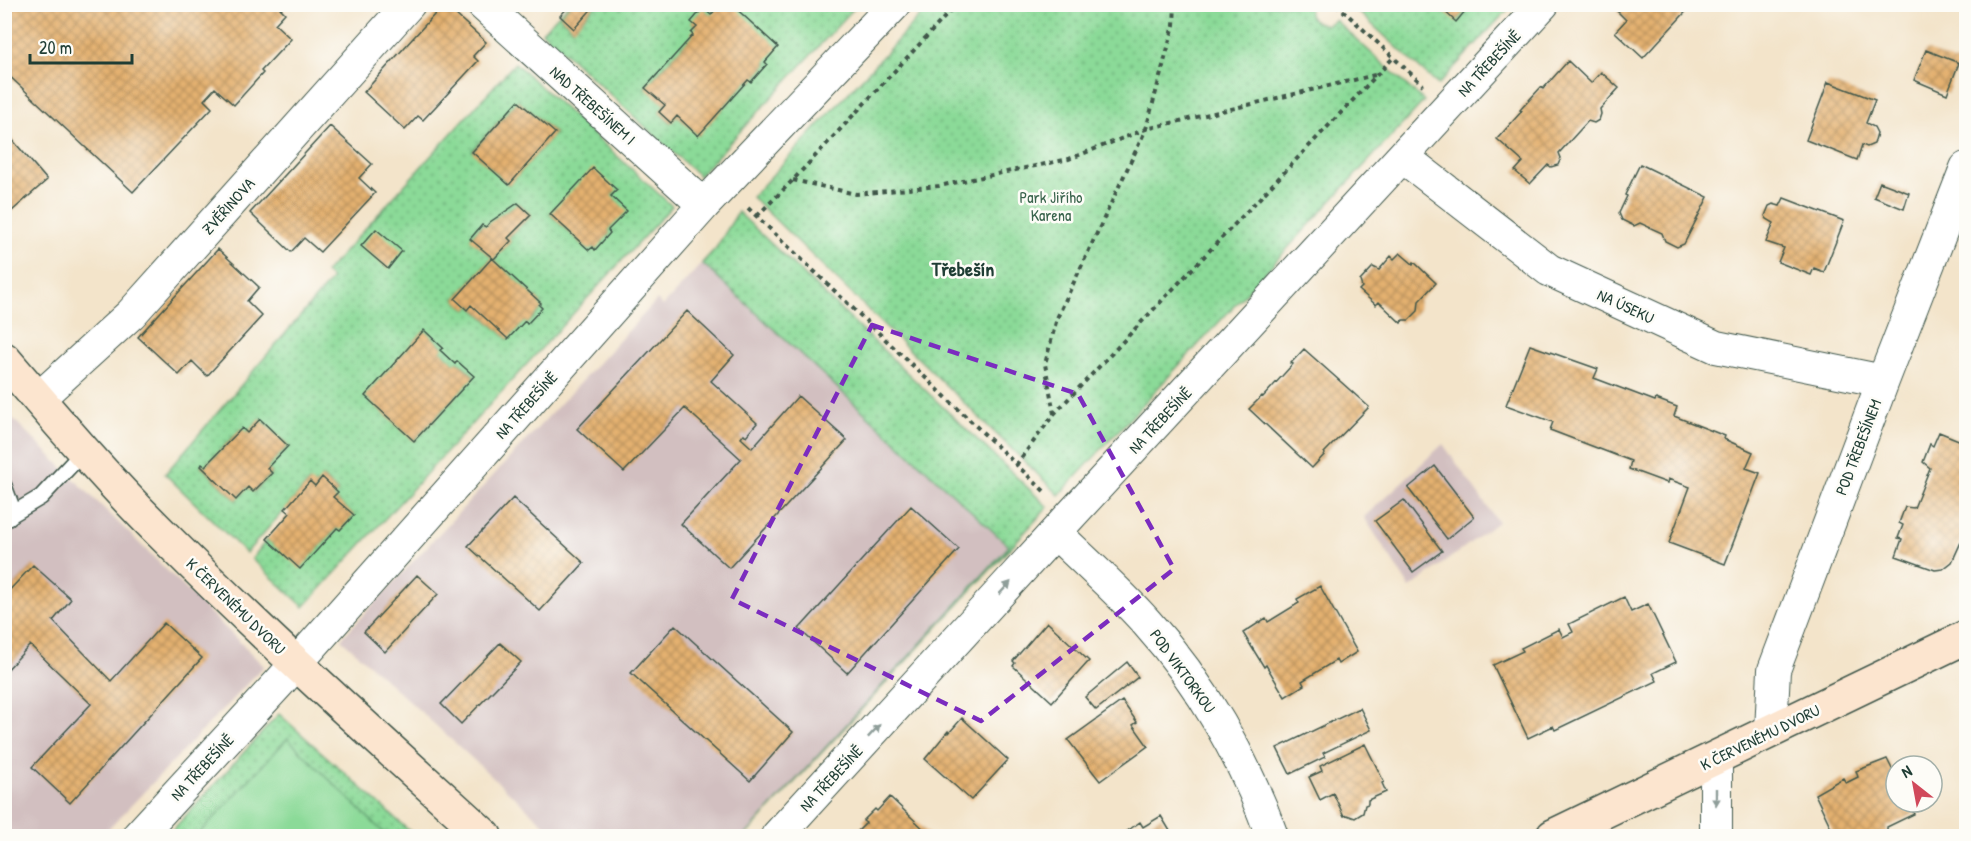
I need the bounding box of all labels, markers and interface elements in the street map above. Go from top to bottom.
street label: NA TŘEBEŠÍNĚ [1452,25,1526,101]
scale bar [30,27,132,65]
text: 20 m [39,35,72,60]
street label: NAD TŘEBEŠÍNEM I [545,61,641,149]
street label: ZVĚŘINOVA [197,173,260,239]
park label: Park Jiřího Karena [1020,186,1083,226]
district label: Třebešín [931,255,994,282]
street label: NA ÚSEKU [1594,283,1658,329]
street label: NA TŘEBEŠÍNĚ [490,367,562,443]
street label: NA TŘEBEŠÍNĚ [1123,382,1197,458]
street label: POD TŘEBEŠÍNEM [1830,396,1886,498]
street label: K ČERVENÉMU DVORU [181,553,291,659]
one-way arrow [998,580,1012,595]
street label: POD VIKTORKOU [1145,625,1221,718]
street label: K ČERVENÉMU DVORU [1697,698,1824,775]
one-way arrow [866,725,880,739]
street label: NA TŘEBEŠÍNĚ [165,729,239,805]
street label: NA TŘEBEŠÍNĚ [794,740,868,816]
north arrow [1884,754,1944,814]
text: N [1897,759,1916,783]
one-way arrow [1711,788,1721,807]

